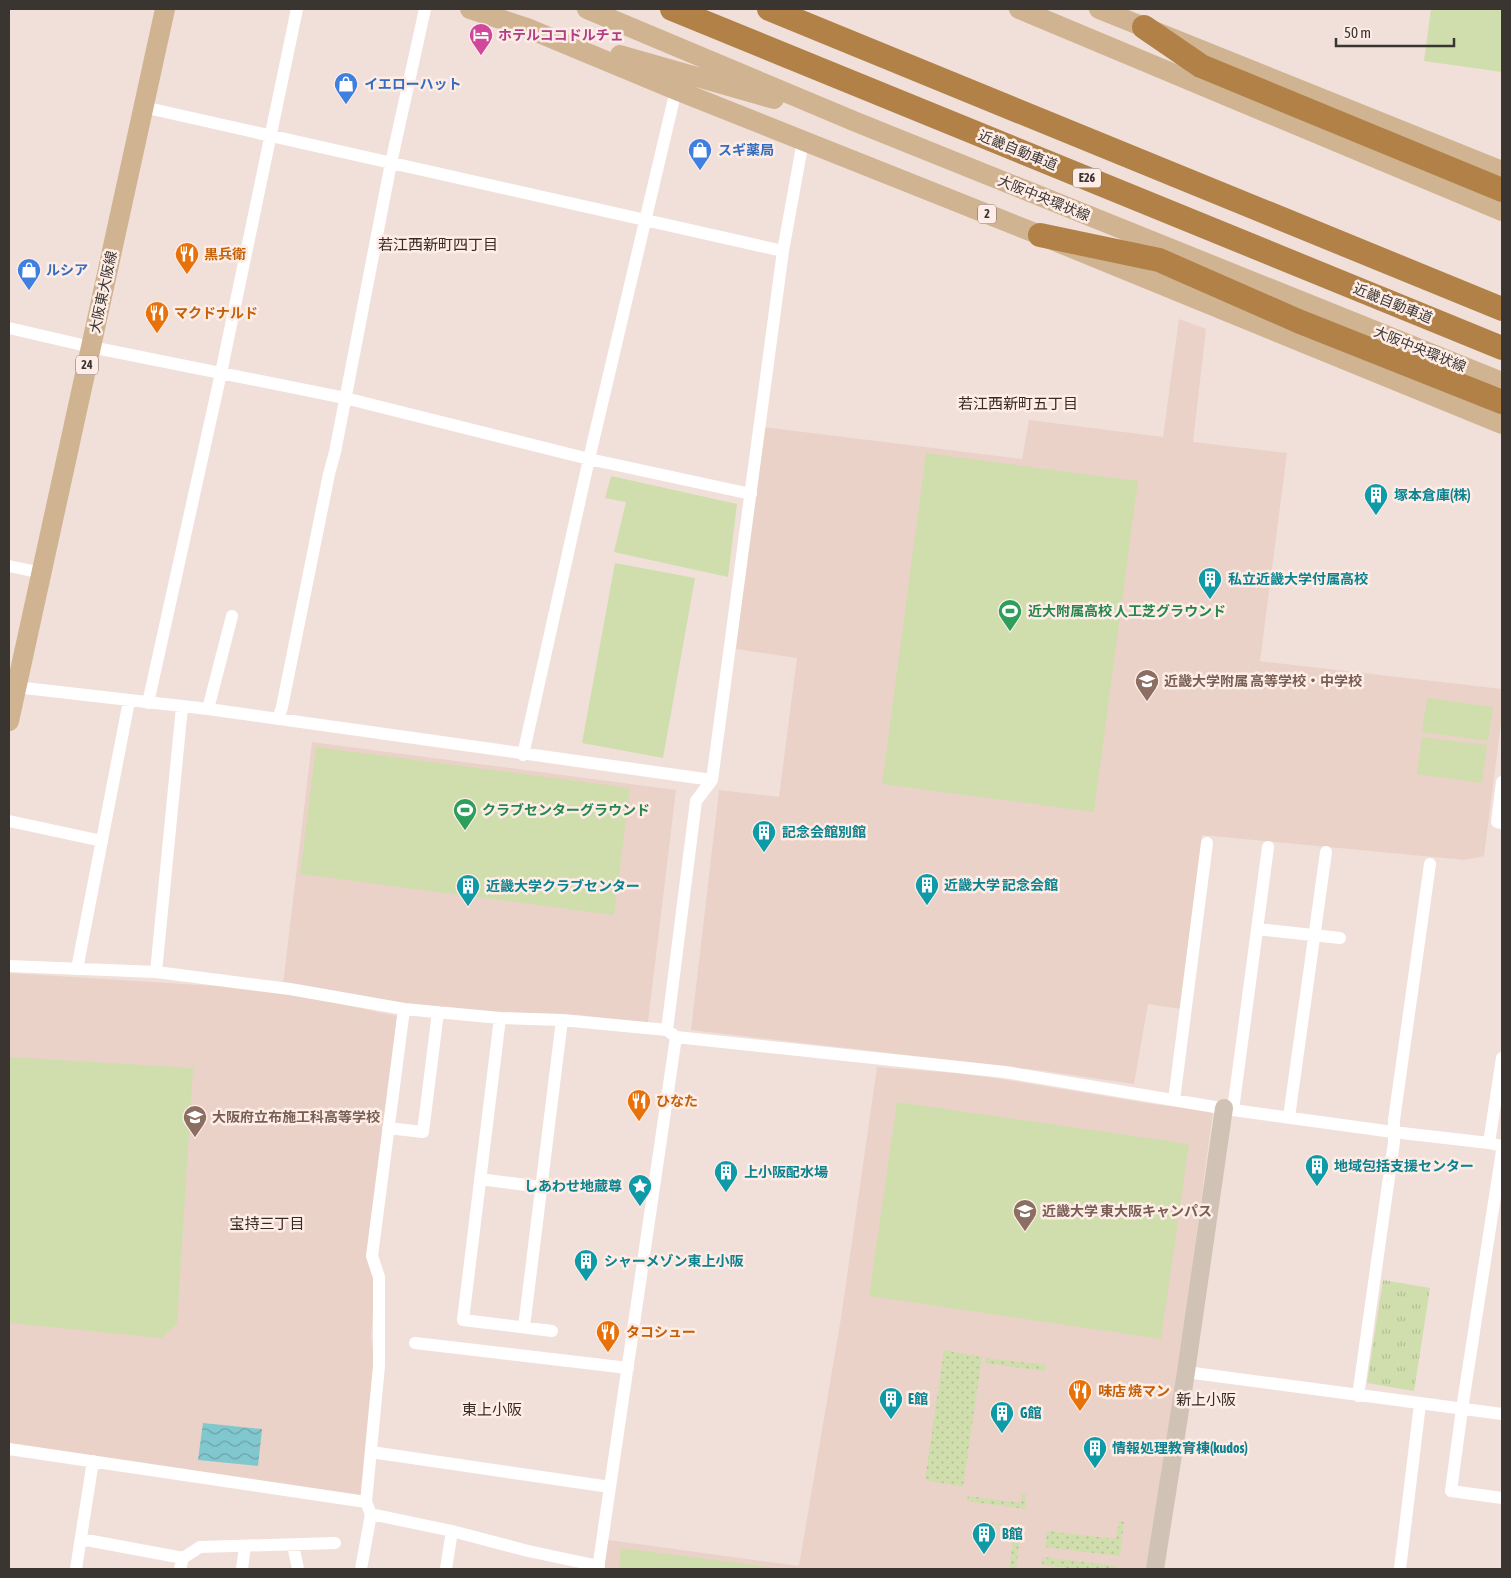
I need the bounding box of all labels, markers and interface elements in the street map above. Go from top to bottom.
scale bar [1336,15,1454,47]
hotel icon: ホテルココドルチェ [468,22,494,56]
text: 50 m [1344,24,1371,41]
place label: ホテルココドルチェ [498,27,624,43]
shop icon: イエローハット [333,71,359,105]
place label: イエローハット [364,76,462,92]
street label: 近畿自動車道 [976,127,1060,173]
shop icon: スギ薬局 [687,137,713,171]
place label: スギ薬局 [718,142,774,158]
road number: E26 [1073,168,1101,188]
street label: 大阪中央環状線 [996,172,1092,224]
road number: 2 [978,204,996,223]
district label: 若江西新町四丁目 [378,236,498,253]
restaurant icon: 黒兵衛 [174,241,200,275]
place label: 黒兵衛 [204,246,246,262]
street label: 大阪東大阪線 [86,249,120,335]
shop icon: ルシア [16,257,42,291]
place label: ルシア [46,262,88,278]
street label: 近畿自動車道 [1351,280,1435,326]
restaurant icon: マクドナルド [144,300,170,334]
place label: マクドナルド [174,305,258,321]
street label: 大阪中央環状線 [1372,323,1468,375]
road number: 24 [76,356,98,374]
district label: 若江西新町五丁目 [958,395,1078,412]
building icon: 塚本倉庫(株) [1363,482,1389,516]
place label: 塚本倉庫(株) [1394,487,1471,503]
building icon: 私立近畿大学付属高校 [1197,566,1223,600]
place label: 私立近畿大学付属高校 [1228,571,1368,587]
sports icon: 近大附属高校 人工芝グラウンド [997,598,1023,632]
place label: 近大附属高校 人工芝グラウンド [1028,603,1226,619]
school or university icon: 近畿大学附属 高等学校・中学校 [1134,668,1160,702]
place label: 近畿大学附属 高等学校・中学校 [1164,673,1362,689]
sports icon: クラブセンターグラウンド [452,797,478,831]
place label: クラブセンターグラウンド [482,802,650,818]
building icon: 記念会館別館 [751,819,777,853]
place label: 記念会館別館 [782,824,866,840]
building icon: 近畿大学 記念会館 [914,872,940,906]
building icon: 近畿大学クラブセンター [455,873,481,907]
place label: 近畿大学 記念会館 [944,877,1058,893]
place label: 近畿大学クラブセンター [486,878,640,894]
restaurant icon: ひなた [626,1088,652,1122]
place label: ひなた [656,1093,698,1109]
school or university icon: 大阪府立布施工科高等学校 [182,1104,208,1138]
place label: 大阪府立布施工科高等学校 [212,1109,380,1125]
building icon: 地域包括支援センター [1304,1153,1330,1187]
place label: 地域包括支援センター [1334,1158,1474,1174]
building icon: 上小阪配水場 [713,1159,739,1193]
place label: 上小阪配水場 [744,1164,828,1180]
place icon: しあわせ地蔵尊 [627,1173,653,1207]
place label: しあわせ地蔵尊 [524,1178,622,1194]
school or university icon: 近畿大学 東大阪キャンパス [1012,1198,1038,1232]
place label: 近畿大学 東大阪キャンパス [1042,1203,1212,1219]
district label: 宝持三丁目 [229,1215,305,1232]
building icon: シャーメゾン東上小阪 [573,1248,599,1282]
place label: シャーメゾン東上小阪 [604,1253,743,1269]
restaurant icon: タコシュー [595,1319,621,1353]
place label: タコシュー [626,1324,696,1340]
restaurant icon: 味店 焼マン [1067,1378,1093,1412]
place label: 味店 焼マン [1098,1383,1170,1399]
building icon: E館 [878,1386,904,1420]
place label: E館 [908,1391,928,1407]
district label: 新上小阪 [1176,1391,1236,1408]
building icon: G館 [989,1400,1015,1434]
district label: 東上小阪 [462,1401,522,1418]
place label: G館 [1020,1405,1041,1421]
building icon: 情報処理教育棟(kudos) [1082,1435,1108,1469]
place label: 情報処理教育棟(kudos) [1112,1440,1248,1456]
building icon: B館 [971,1521,997,1555]
place label: B館 [1002,1526,1023,1542]

